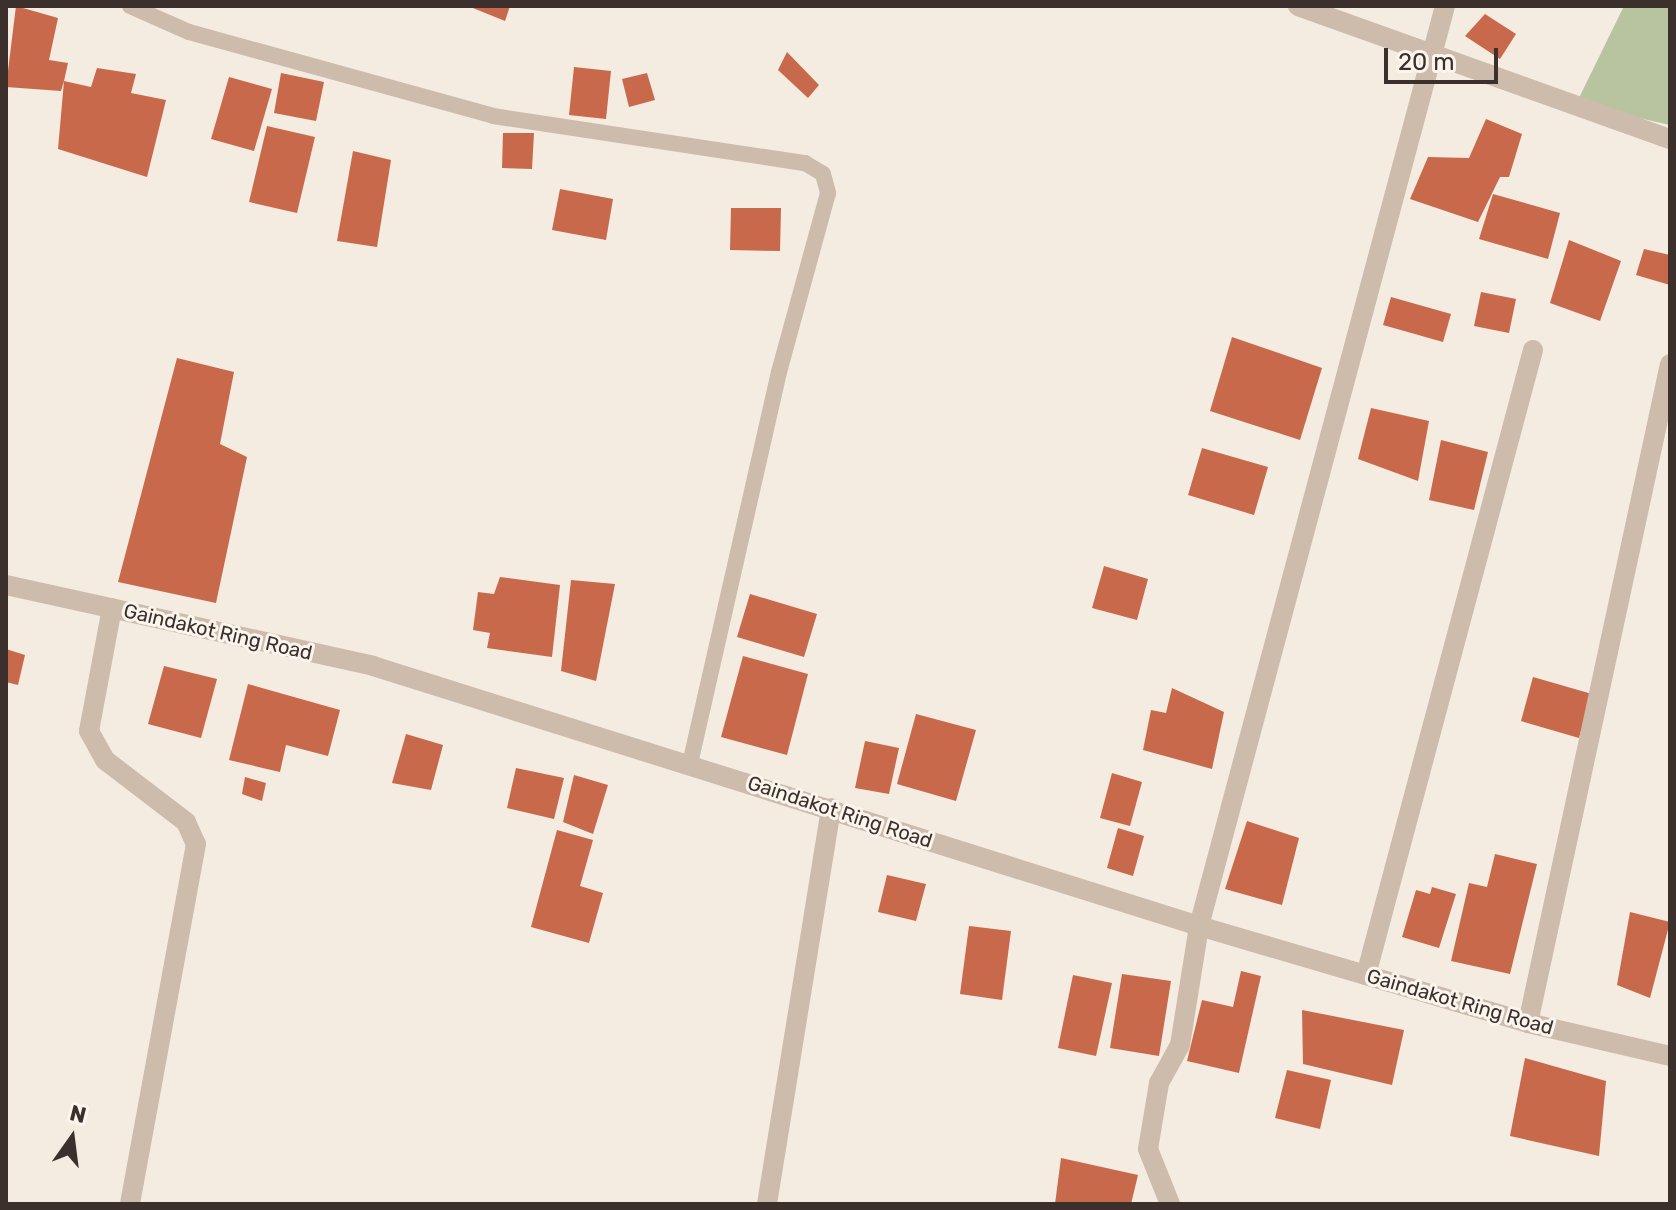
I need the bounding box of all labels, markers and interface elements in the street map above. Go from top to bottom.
scale bar [1388,32,1502,82]
text: 20 m [1398,48,1455,76]
street label: Gaindakot Ring Road [121,599,315,665]
street label: Gaindakot Ring Road [745,771,935,853]
street label: Gaindakot Ring Road [1364,964,1556,1040]
north arrow [32,1098,112,1178]
text: N [67,1099,89,1129]

